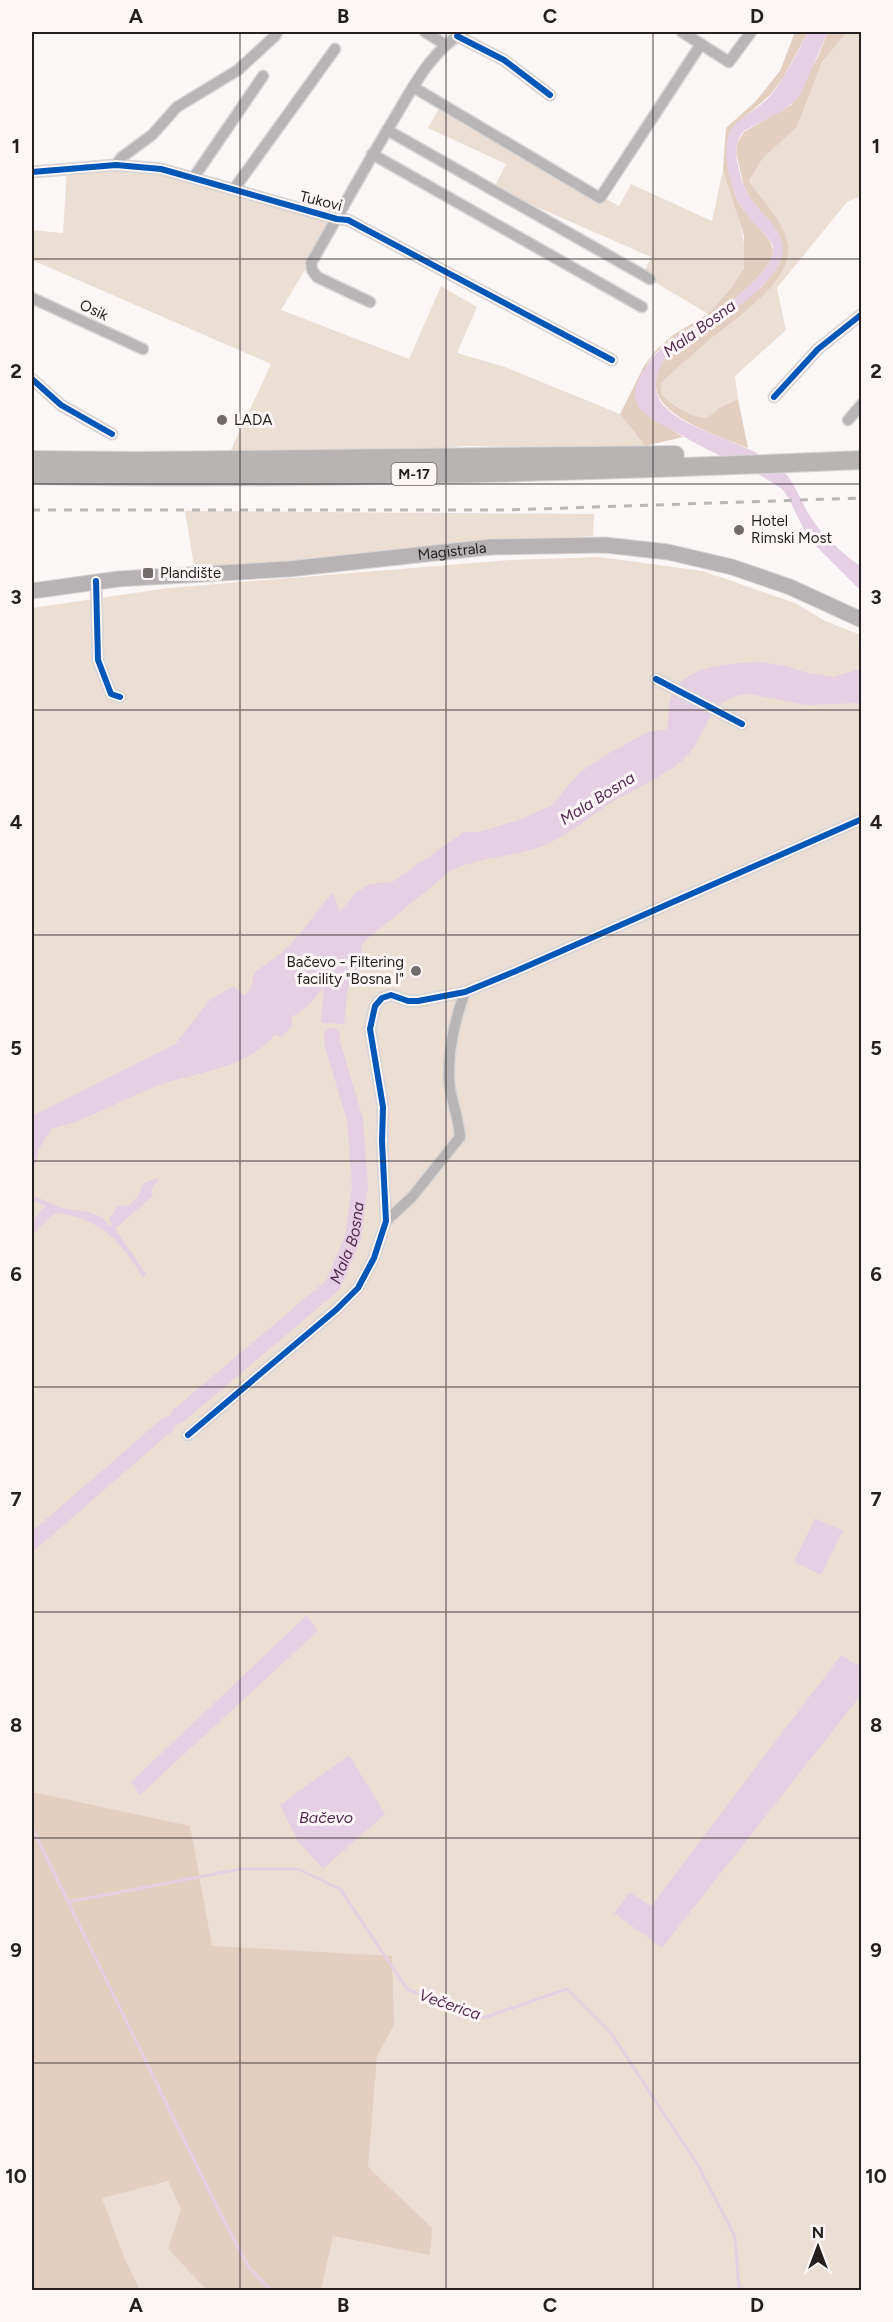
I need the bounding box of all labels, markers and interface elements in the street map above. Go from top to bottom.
text: A [129,4,144,28]
text: B [337,4,349,28]
text: C [543,4,557,28]
text: D [750,4,764,28]
text: 1 [12,134,20,158]
text: 1 [872,134,880,158]
street label: Tukovi [298,187,344,215]
street label: Osik [77,296,112,325]
water label: Mala Bosna [659,296,739,361]
text: 2 [10,359,22,383]
text: 2 [870,359,882,383]
place label: LADA [234,411,272,429]
marker: LADA [215,413,229,427]
road number: M-17 [392,463,436,485]
place label: Hotel Rimski Most [751,512,832,547]
marker: Hotel Rimski Most [732,523,746,537]
street label: Magistrala [417,539,487,564]
place label: Plandište [160,564,221,582]
marker: Plandište [141,566,155,580]
text: 3 [10,585,22,609]
text: 3 [870,585,882,609]
water label: Mala Bosna [556,768,638,829]
text: 4 [10,810,23,834]
text: 4 [870,810,883,834]
place label: Bačevo - Filtering facility "Bosna I" [287,953,404,988]
marker: Bačevo - Filtering facility "Bosna I" [409,964,423,978]
text: 5 [10,1036,22,1060]
text: 5 [870,1036,882,1060]
water label: Mala Bosna [326,1201,368,1286]
text: 6 [10,1262,22,1286]
text: 6 [870,1262,882,1286]
text: 7 [10,1487,22,1511]
text: 7 [870,1487,882,1511]
text: 8 [10,1713,22,1737]
text: 8 [870,1713,882,1737]
water label: Bačevo [299,1808,353,1827]
text: 9 [10,1938,22,1962]
text: 9 [870,1938,882,1962]
water label: Večerica [417,1985,483,2024]
text: 10 [5,2164,27,2188]
text: 10 [865,2164,887,2188]
north arrow [788,2217,848,2277]
text: N [812,2223,824,2242]
text: A [129,2293,144,2317]
text: B [337,2293,349,2317]
text: C [543,2293,557,2317]
text: D [750,2293,764,2317]

